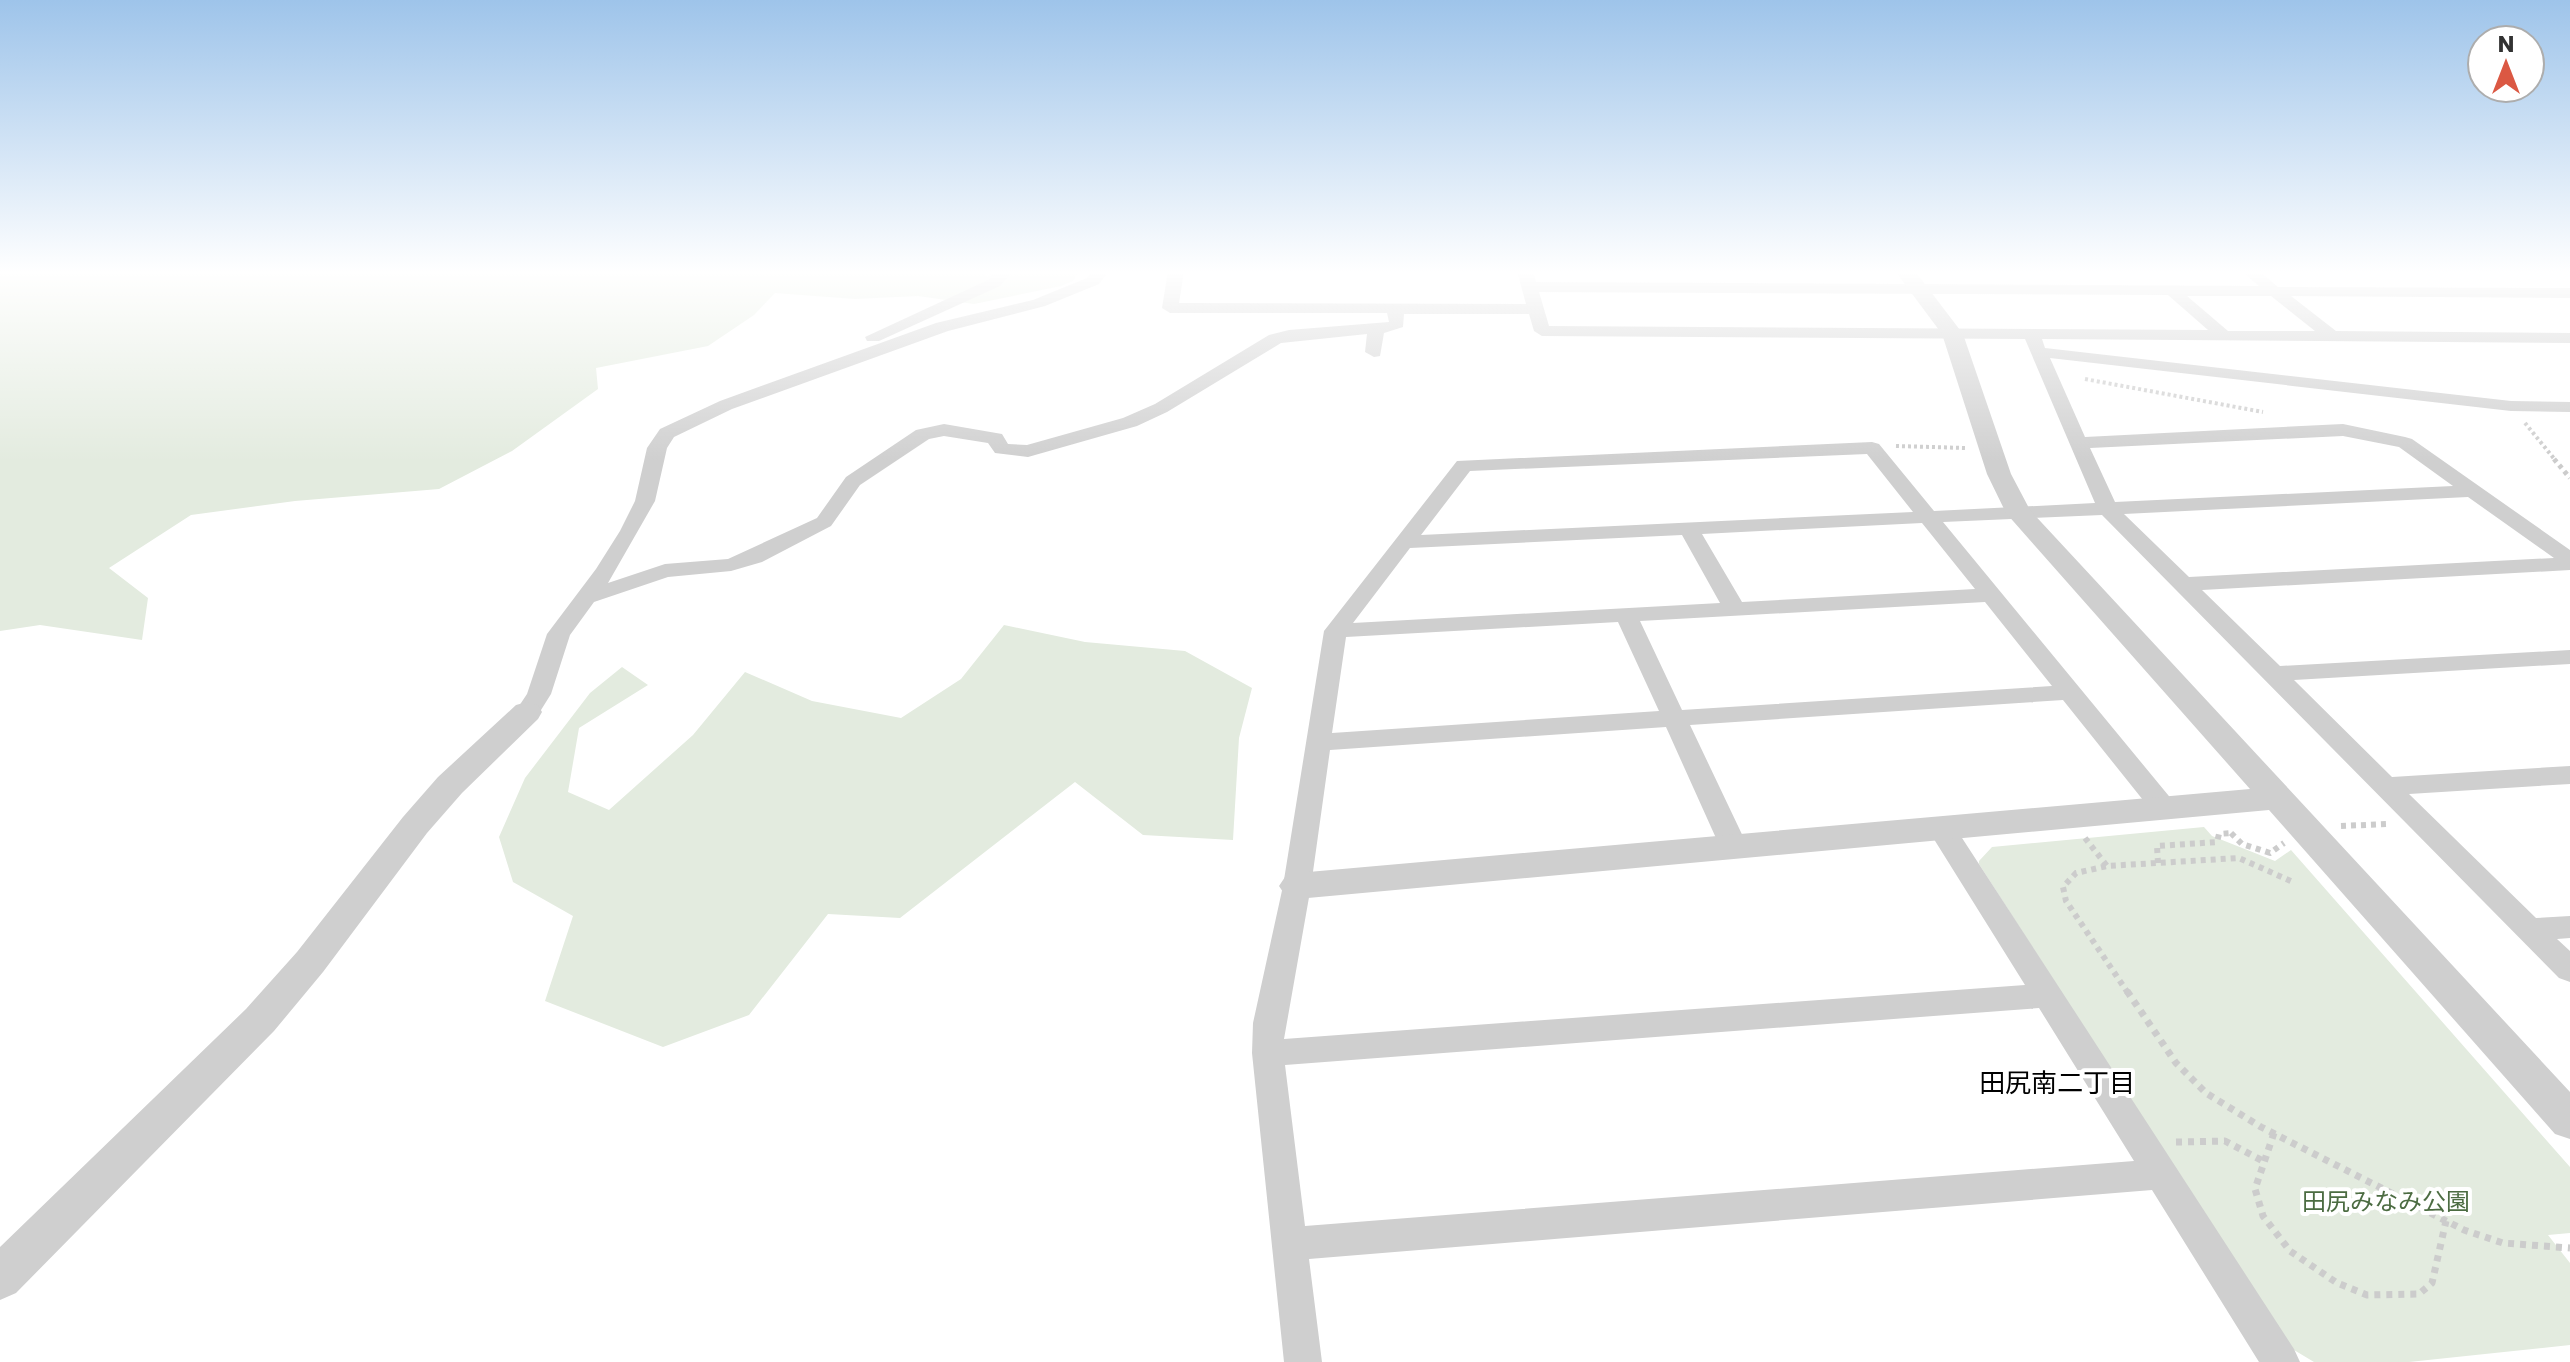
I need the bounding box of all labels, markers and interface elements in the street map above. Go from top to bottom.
north arrow [2466,24,2546,104]
text: N [2498,29,2514,60]
district label: 田尻南二丁目 [1979,1065,2135,1101]
park label: 田尻みなみ公園 [2302,1185,2470,1218]

